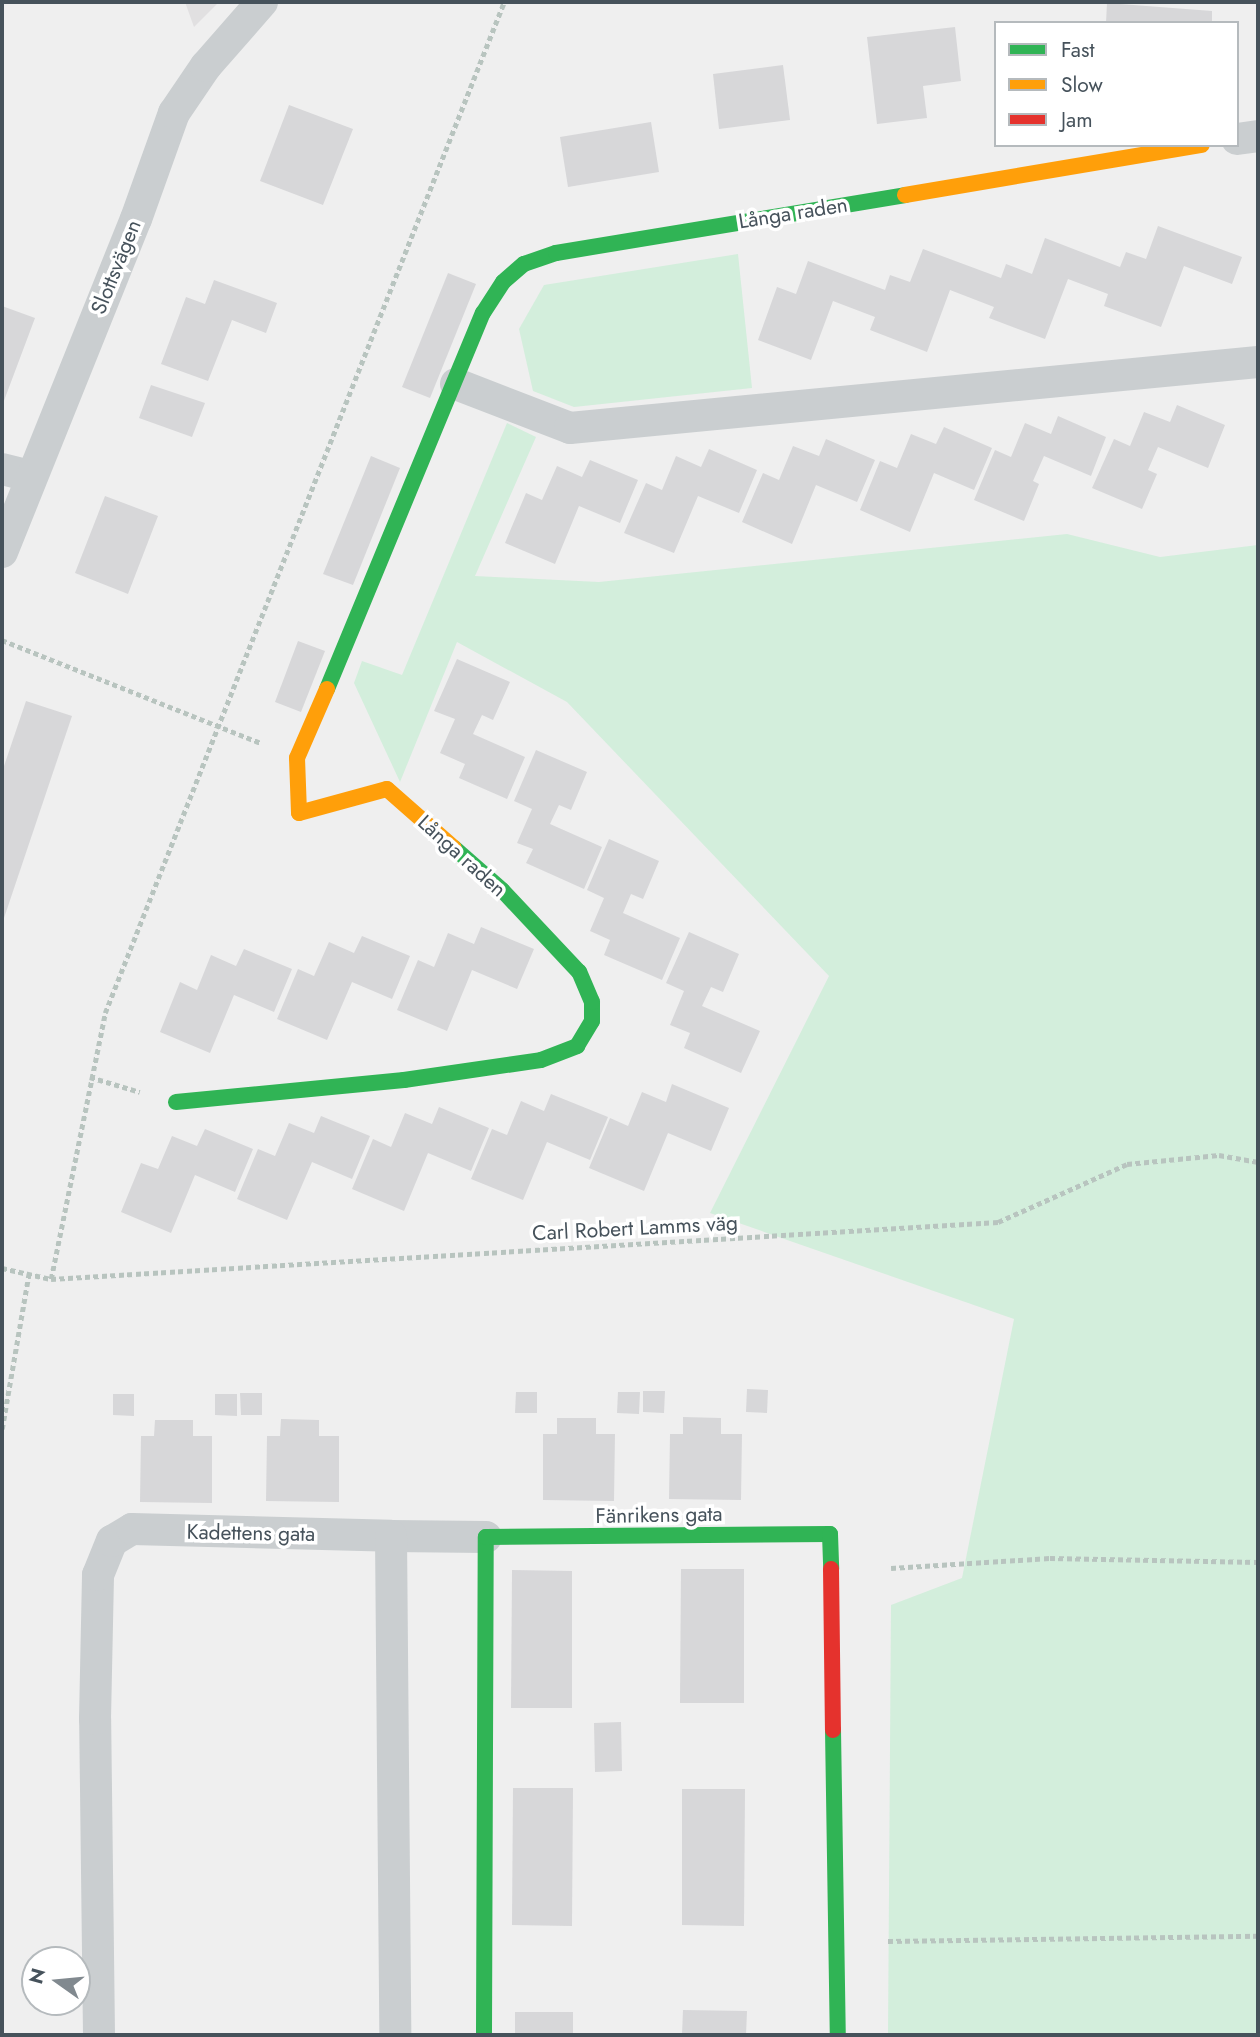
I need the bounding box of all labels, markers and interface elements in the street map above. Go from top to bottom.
legend [994,21,1239,147]
text: Fast [1061,35,1094,65]
text: Slow [1061,70,1103,100]
text: Jam [1061,105,1093,135]
street label: Långa raden [737,192,849,234]
street label: Slottsvägen [86,216,146,318]
street label: Långa raden [413,810,511,902]
street label: Carl Robert Lamms väg [532,1210,738,1246]
street label: Fänrikens gata [595,1501,723,1529]
street label: Kadettens gata [186,1519,316,1547]
north arrow [21,1946,91,2016]
text: N [22,1965,52,1987]

